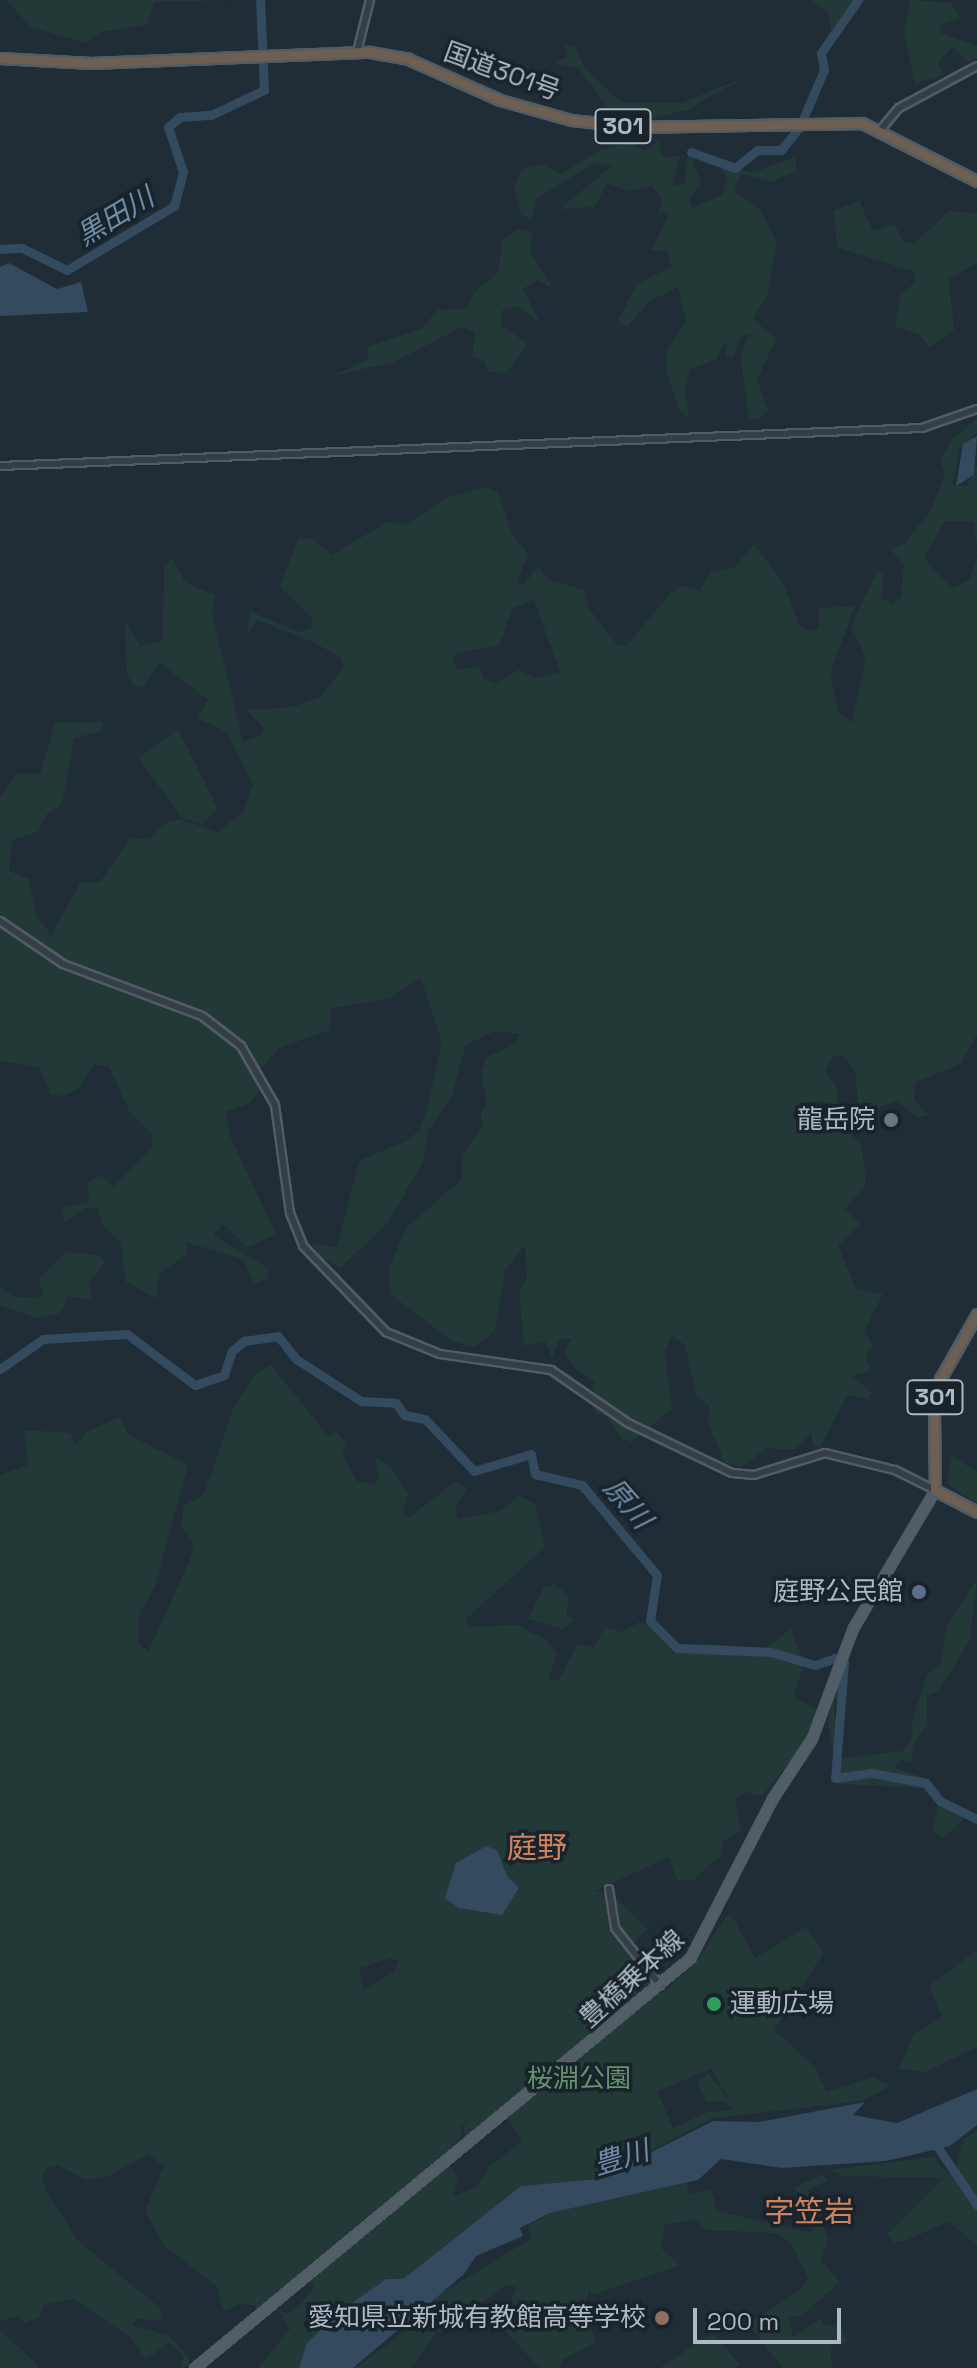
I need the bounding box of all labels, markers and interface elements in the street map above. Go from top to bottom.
street label: 国道301号 [440,37,564,107]
road number: 301 [593,106,653,146]
water label: 黒田川 [70,180,160,252]
place label: 龍岳院 [797,1104,875,1136]
marker: 龍岳院 [882,1111,900,1129]
road number: 301 [905,1377,965,1417]
water label: 原川 [597,1471,659,1535]
place label: 庭野公民館 [773,1576,903,1608]
marker: 庭野公民館 [910,1583,928,1601]
district label: 庭野 [507,1830,567,1866]
street label: 豊橋乗本線 [573,1924,691,2034]
place label: 運動広場 [730,1988,834,2020]
marker: 運動広場 [705,1995,723,2013]
park label: 桜淵公園 [527,2063,631,2095]
water label: 豊川 [589,2133,653,2181]
district label: 字笠岩 [764,2194,854,2230]
scale bar [697,2292,845,2342]
place label: 愛知県立新城有教館高等学校 [308,2302,646,2334]
text: 200 m [707,2306,779,2337]
marker: 愛知県立新城有教館高等学校 [653,2309,671,2327]

